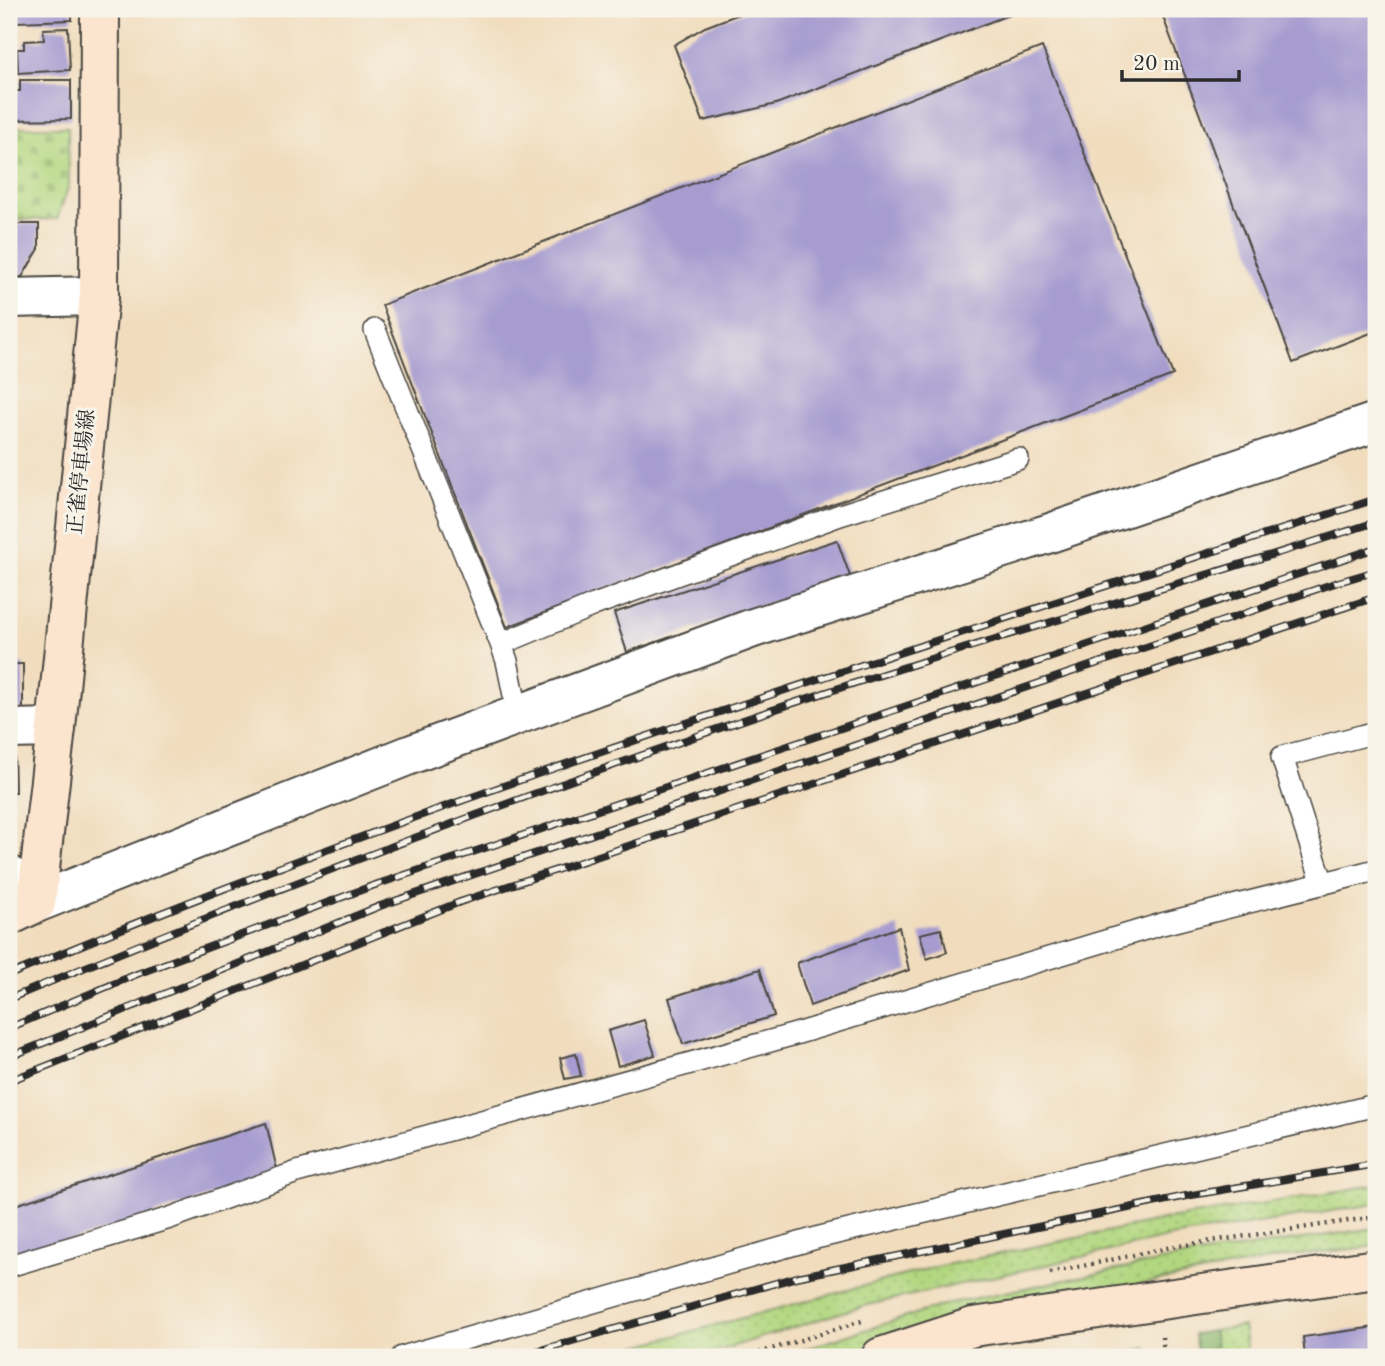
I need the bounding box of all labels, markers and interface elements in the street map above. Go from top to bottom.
scale bar [1122,38,1240,82]
text: 20 m [1133,54,1180,75]
street label: 正雀停車場線 [63,408,99,536]

